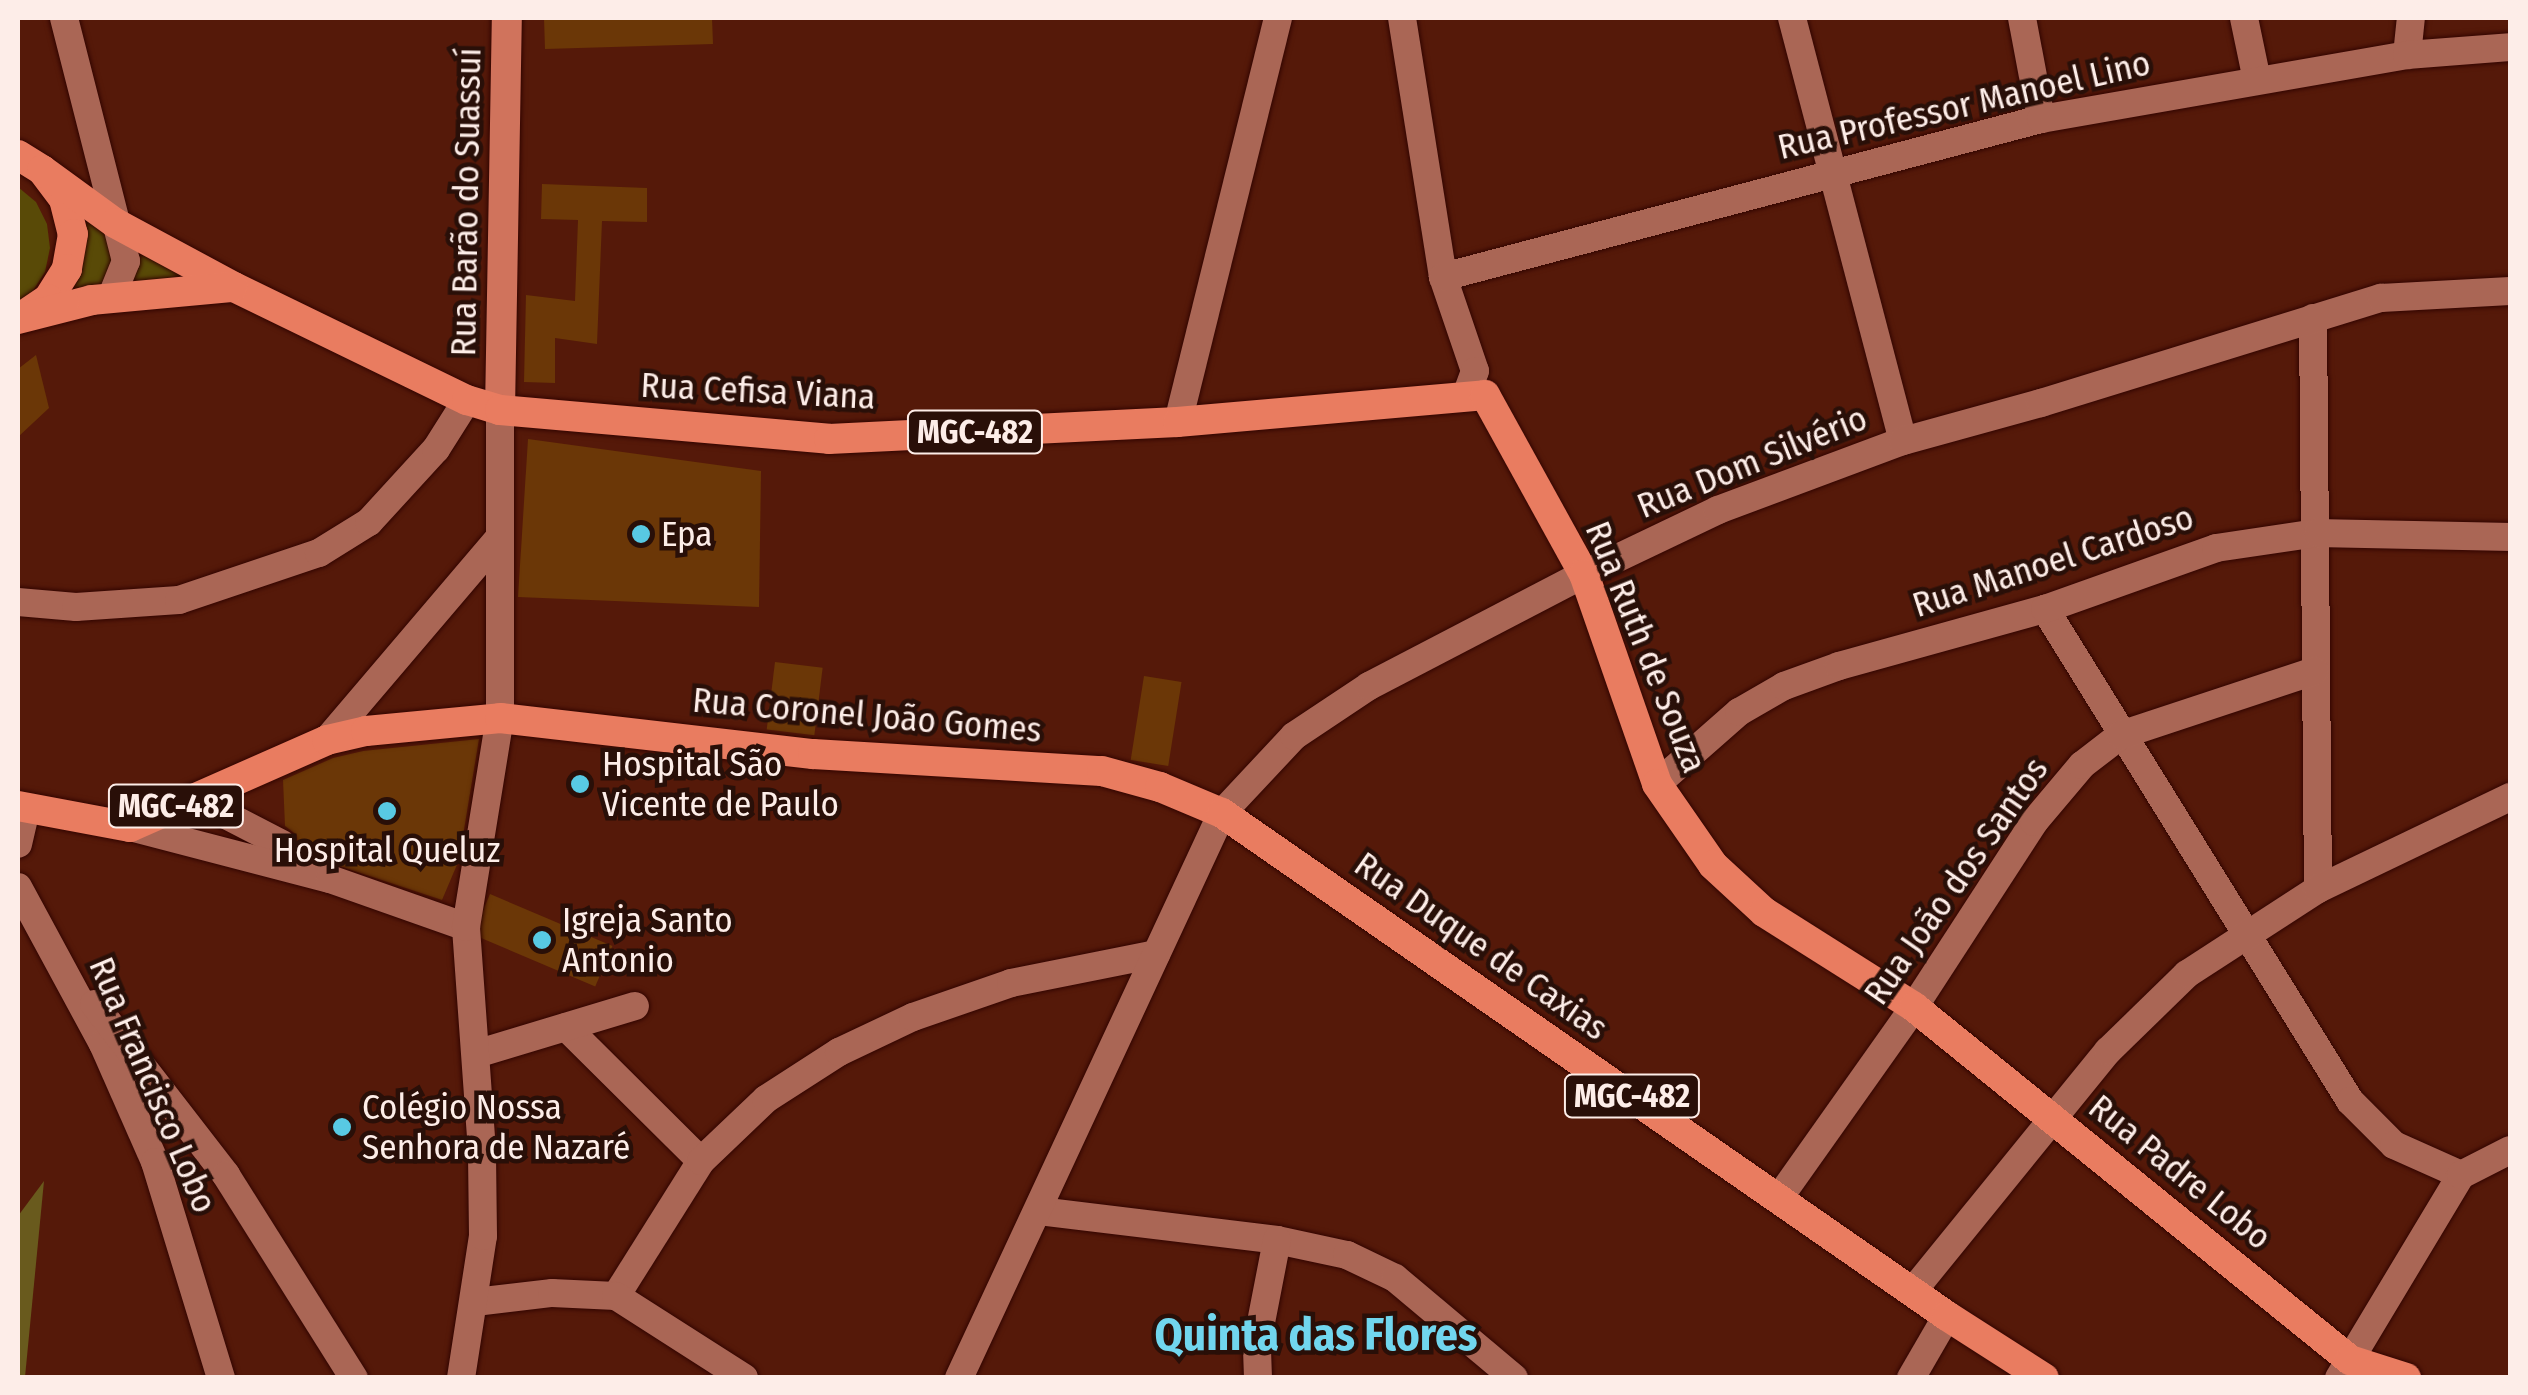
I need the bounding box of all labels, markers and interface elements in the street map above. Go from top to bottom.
street label: Rua Professor Manoel Lino [1774,42,2154,168]
street label: Rua Barão do Suassuí [442,47,490,357]
street label: Rua Cefisa Viana [640,364,876,418]
street label: Rua Dom Silvério [1631,397,1873,527]
road number: MGC-482 [905,405,1045,459]
street label: Rua Manoel Cardoso [1907,496,2199,626]
place label: Epa [661,513,713,555]
street label: Rua Ruth de Souza [1576,515,1716,779]
marker: Epa [630,523,652,545]
street label: Rua Coronel João Gomes [691,679,1043,751]
place label: Hospital São Vicente de Paulo [602,743,839,825]
street label: Rua João dos Santos [1855,749,2057,1013]
marker: Hospital São Vicente de Paulo [567,771,593,797]
road number: MGC-482 [106,779,246,833]
marker: Hospital Queluz [374,798,400,824]
place label: Hospital Queluz [274,829,500,871]
street label: Rua Duque de Caxias [1347,843,1615,1049]
place label: Igreja Santo Antonio [562,899,733,981]
marker: Igreja Santo Antonio [531,929,553,951]
street label: Rua Francisco Lobo [80,951,226,1219]
road number: MGC-482 [1562,1069,1702,1123]
place label: Colégio Nossa Senhora de Nazaré [362,1086,630,1168]
street label: Rua Padre Lobo [2080,1086,2280,1258]
marker: Colégio Nossa Senhora de Nazaré [331,1116,353,1138]
district label: Quinta das Flores [1154,1309,1478,1363]

